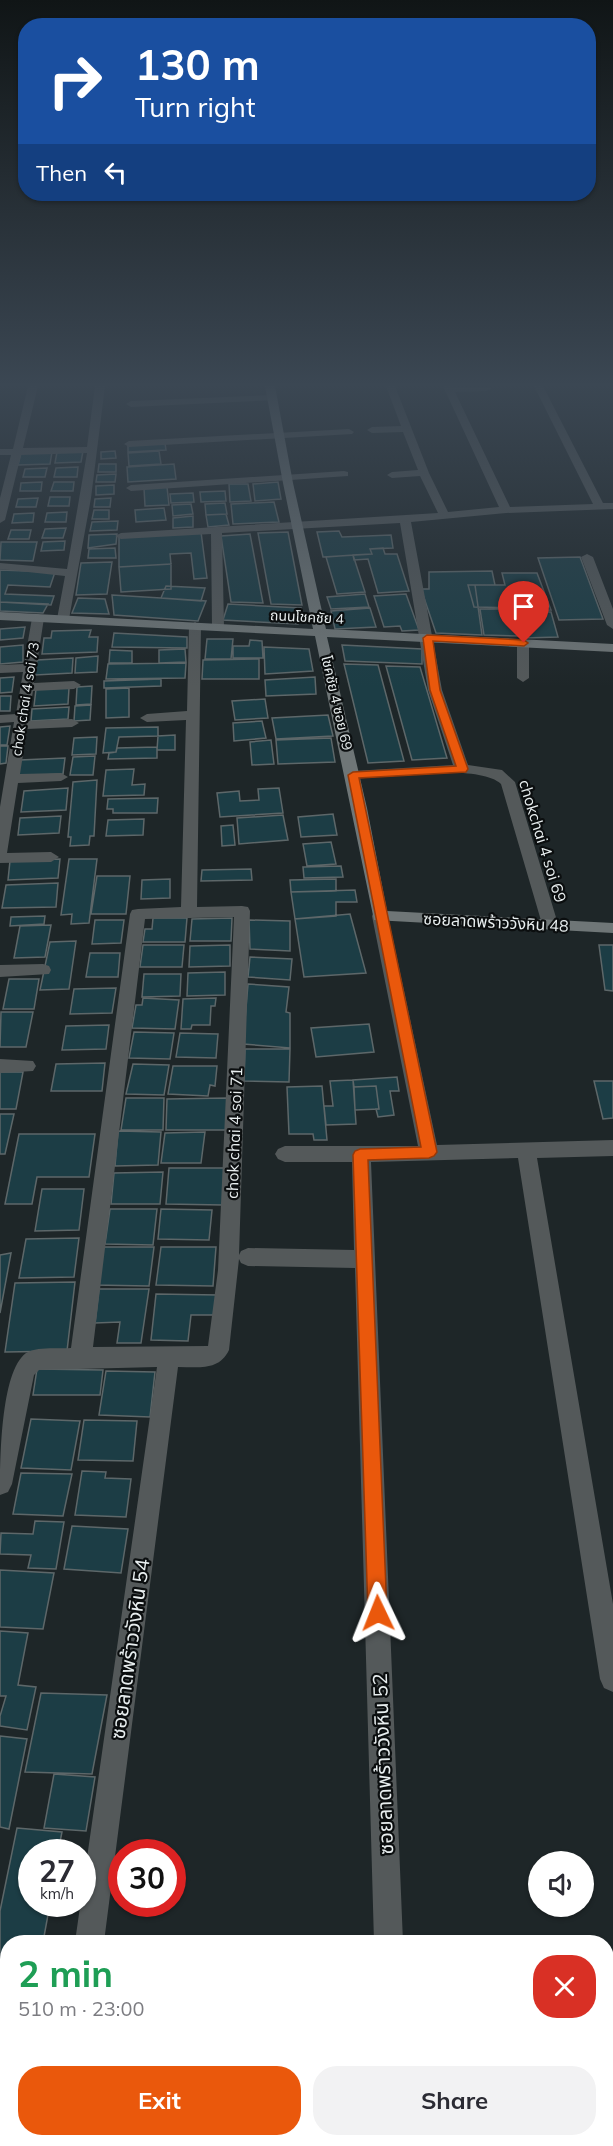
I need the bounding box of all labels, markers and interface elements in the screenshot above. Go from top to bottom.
text: 130 m [135,38,260,91]
icon: right [36,42,114,120]
text: Turn right [135,90,255,124]
icon: left [99,156,132,189]
text: Then [36,159,87,187]
pin [498,581,549,643]
icon: arrive [507,590,540,623]
street label: ถนนโชคชัย 4 [270,606,345,628]
street label: chok chai 4 soi 73 [7,641,43,757]
street label: โชคชัย 4 ซอย 69 [317,654,357,752]
street label: chokchai 4 soi 69 [515,777,571,905]
street label: ซอยลาดพร้าววังหิน 48 [423,908,569,936]
street label: chok chai 4 soi 71 [222,1067,246,1199]
street label: ซอยลาดพร้าววังหิน 54 [104,1557,155,1741]
position arrow [346,1581,410,1645]
street label: ซอยลาดพร้าววังหิน 52 [367,1673,398,1855]
speed limit sign: 30 [108,1839,186,1917]
map controls [528,1851,594,1917]
button: sound [528,1851,594,1917]
text: 27 [39,1852,75,1890]
text: km/h [40,1884,74,1903]
text: 2 min [18,1951,113,1996]
button: close [533,1955,596,2018]
text: 510 m · 23:00 [18,1996,144,2021]
button: Exit [18,2066,301,2135]
button: Share [313,2066,596,2135]

